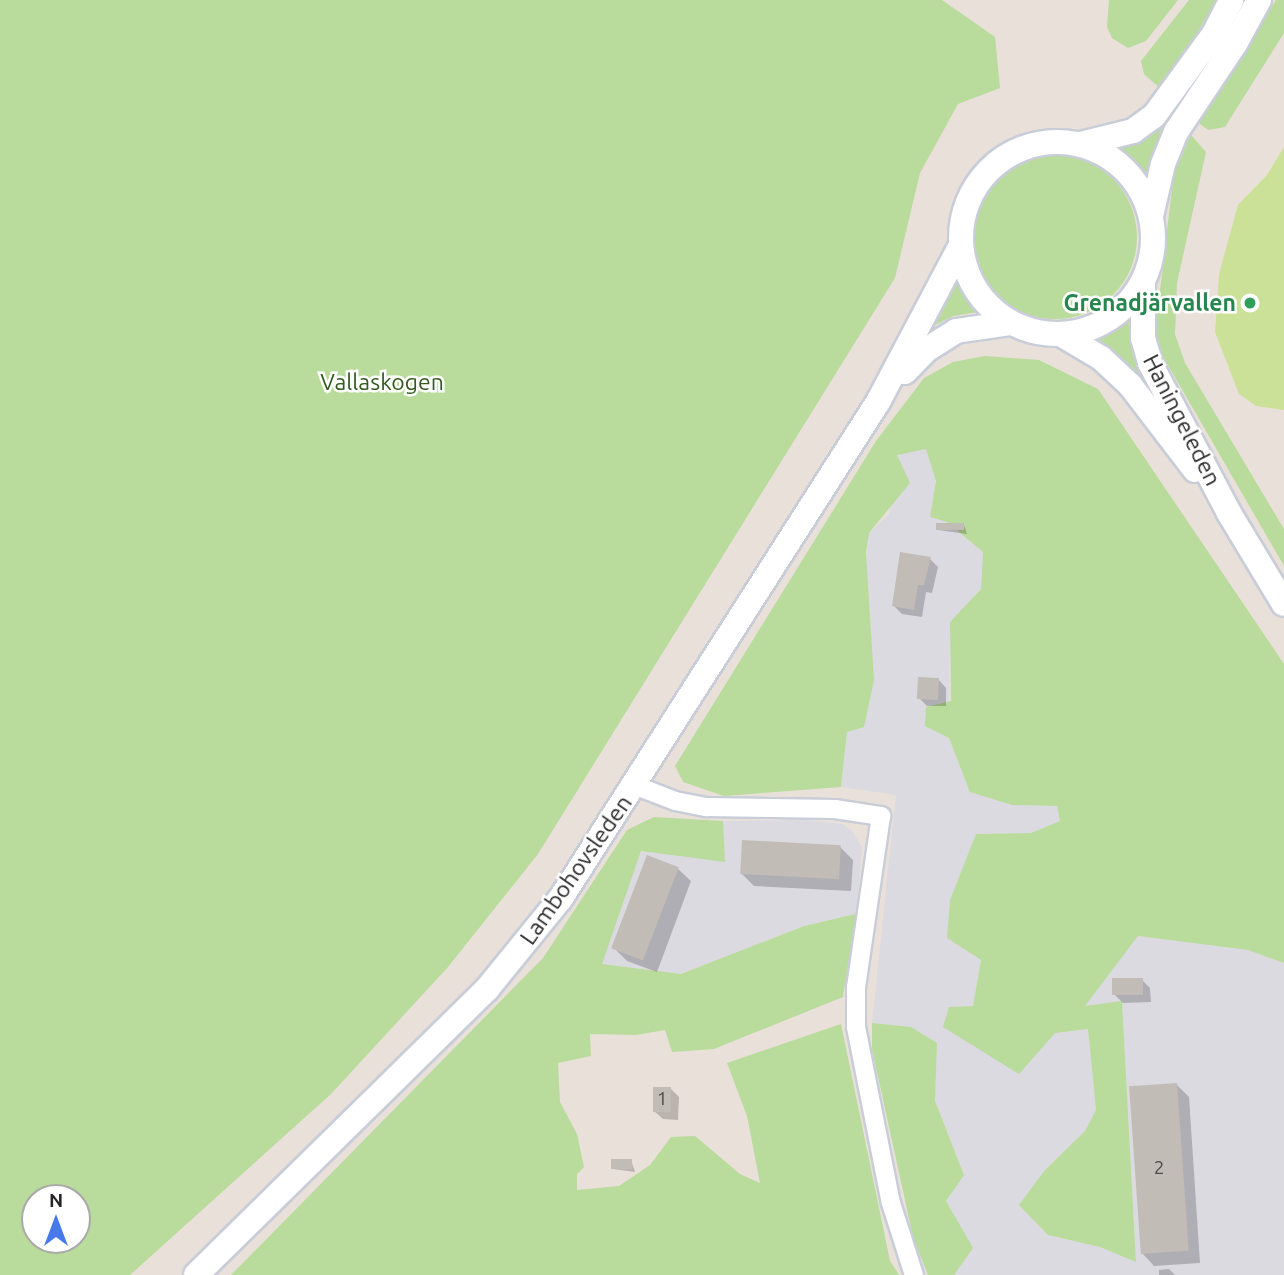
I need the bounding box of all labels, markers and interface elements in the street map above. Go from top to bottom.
place label: Grenadjärvallen [1064,289,1236,317]
marker: Grenadjärvallen [1242,295,1258,311]
street label: Haningeleden [1137,350,1227,490]
park label: Vallaskogen [320,368,444,396]
street label: Lambohovsleden [514,790,638,950]
house number: 1 [657,1088,667,1110]
house number: 2 [1154,1157,1164,1179]
north arrow [21,1184,91,1254]
text: N [49,1189,63,1211]

